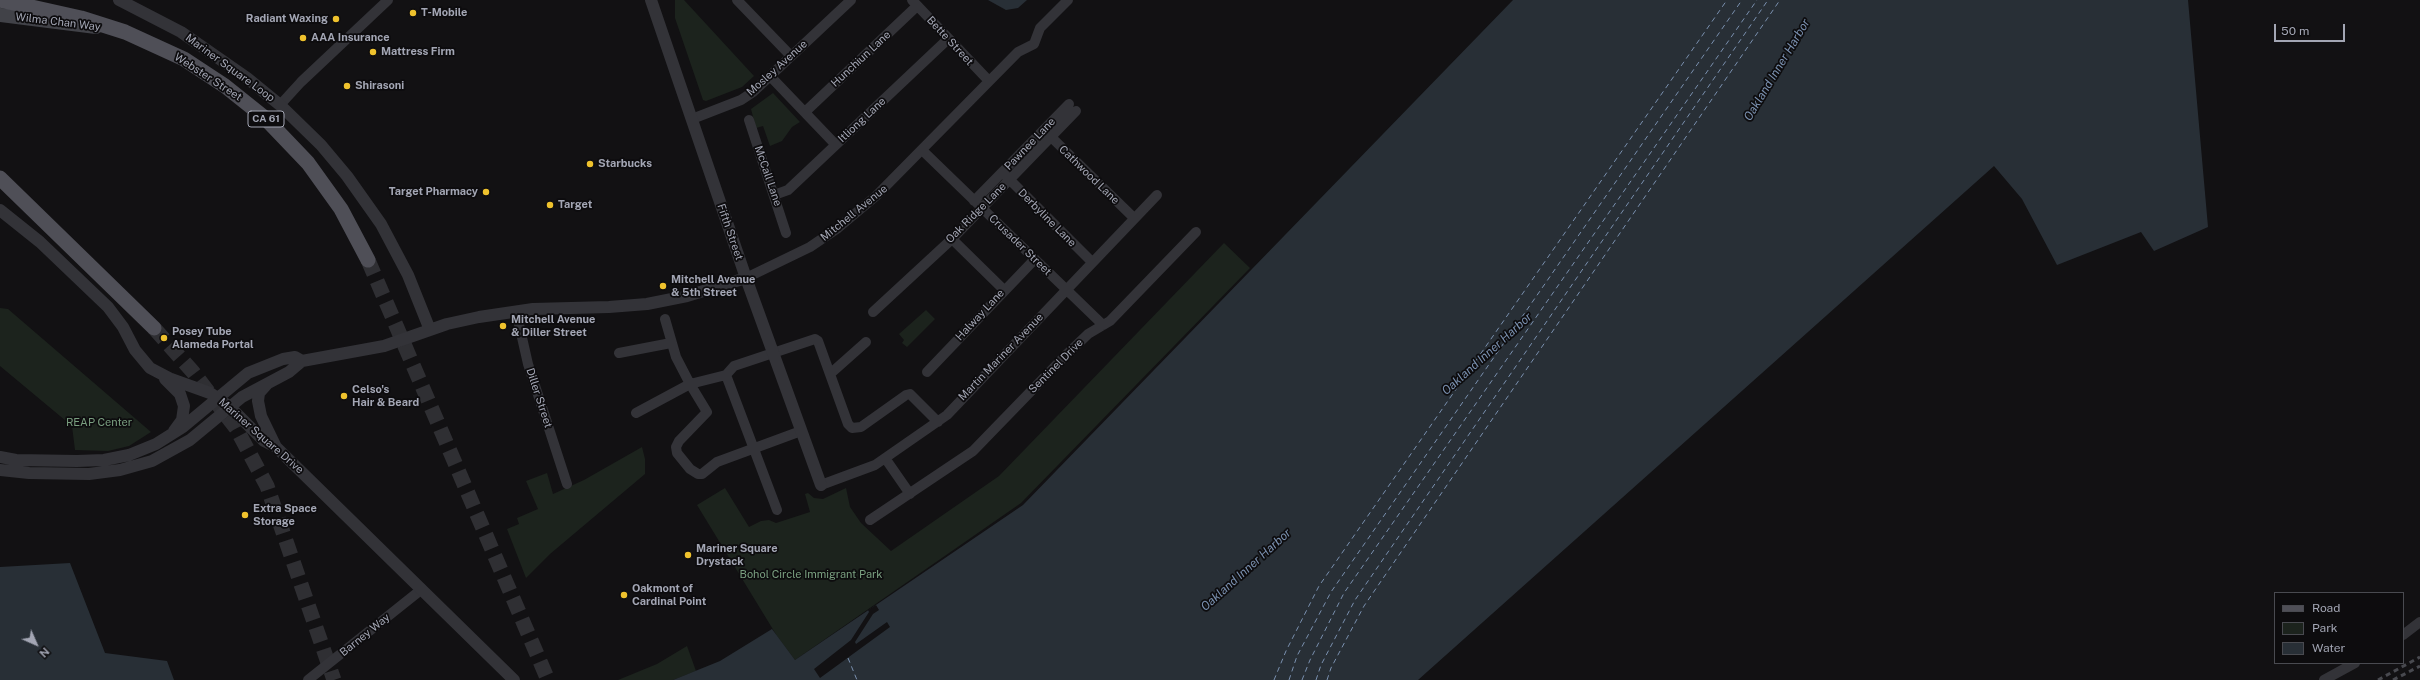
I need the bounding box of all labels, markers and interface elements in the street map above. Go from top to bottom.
place label: T-Mobile [421,6,467,20]
marker: T-Mobile [408,8,418,18]
street label: Wilma Chan Way [15,10,101,34]
place label: Radiant Waxing [246,12,328,26]
marker: Radiant Waxing [331,14,341,24]
street label: Bette Street [924,14,976,68]
scale bar [2276,16,2347,42]
water label: Oakland Inner Harbor [1741,17,1813,123]
text: 50 m [2281,24,2309,38]
street label: Hunchiun Lane [829,28,893,90]
street label: Mariner Square Loop [183,31,277,105]
place label: AAA Insurance [311,31,390,45]
marker: AAA Insurance [298,33,308,43]
street label: Mosley Avenue [744,37,810,99]
place label: Mattress Firm [381,45,455,59]
marker: Mattress Firm [368,47,378,57]
street label: Webster Street [172,50,244,104]
place label: Shirasoni [355,79,404,93]
marker: Shirasoni [342,81,352,91]
street label: Itliong Lane [835,95,889,145]
road number: CA 61 [248,111,284,127]
street label: Pawnee Lane [1002,115,1058,173]
street label: Cathwood Lane [1056,143,1122,207]
street label: McCall Lane [751,144,785,208]
place label: Starbucks [598,157,652,171]
marker: Starbucks [585,159,595,169]
street label: Oak Ridge Lane [943,180,1009,246]
street label: Mitchell Avenue [818,182,890,244]
place label: Target Pharmacy [389,185,478,199]
street label: Derbyline Lane [1015,186,1079,250]
marker: Target Pharmacy [481,187,491,197]
place label: Target [558,198,592,212]
marker: Target [545,200,555,210]
street label: Fifth Street [714,202,746,262]
street label: Crusader Street [986,212,1054,278]
place label: Mitchell Avenue & 5th Street [671,273,755,299]
marker: Mitchell Avenue & 5th Street [658,281,668,291]
street label: Halway Lane [953,287,1007,343]
water label: Oakland Inner Harbor [1439,310,1535,398]
street label: Martin Mariner Avenue [956,311,1046,403]
place label: Mitchell Avenue & Diller Street [511,313,595,339]
marker: Mitchell Avenue & Diller Street [498,321,508,331]
place label: Posey Tube Alameda Portal [172,325,254,351]
marker: Posey Tube Alameda Portal [159,333,169,343]
street label: Sentinel Drive [1026,336,1086,396]
street label: Diller Street [523,366,555,430]
place label: Celso's Hair & Beard [352,383,419,409]
marker: Celso's Hair & Beard [339,391,349,401]
street label: Mariner Square Drive [216,396,306,476]
park label: REAP Center [66,416,132,430]
place label: Extra Space Storage [253,502,317,528]
marker: Extra Space Storage [240,510,250,520]
water label: Oakland Inner Harbor [1198,526,1294,614]
place label: Mariner Square Drystack [696,542,778,568]
marker: Mariner Square Drystack [683,550,693,560]
park label: Bohol Circle Immigrant Park [739,568,883,582]
place label: Oakmont of Cardinal Point [632,582,706,608]
marker: Oakmont of Cardinal Point [619,590,629,600]
legend [2274,592,2404,664]
text: Road [2312,601,2340,615]
street label: Barney Way [337,611,393,659]
text: Park [2312,621,2338,635]
north arrow [16,624,56,664]
text: Water [2312,641,2345,655]
text: N [37,645,52,660]

